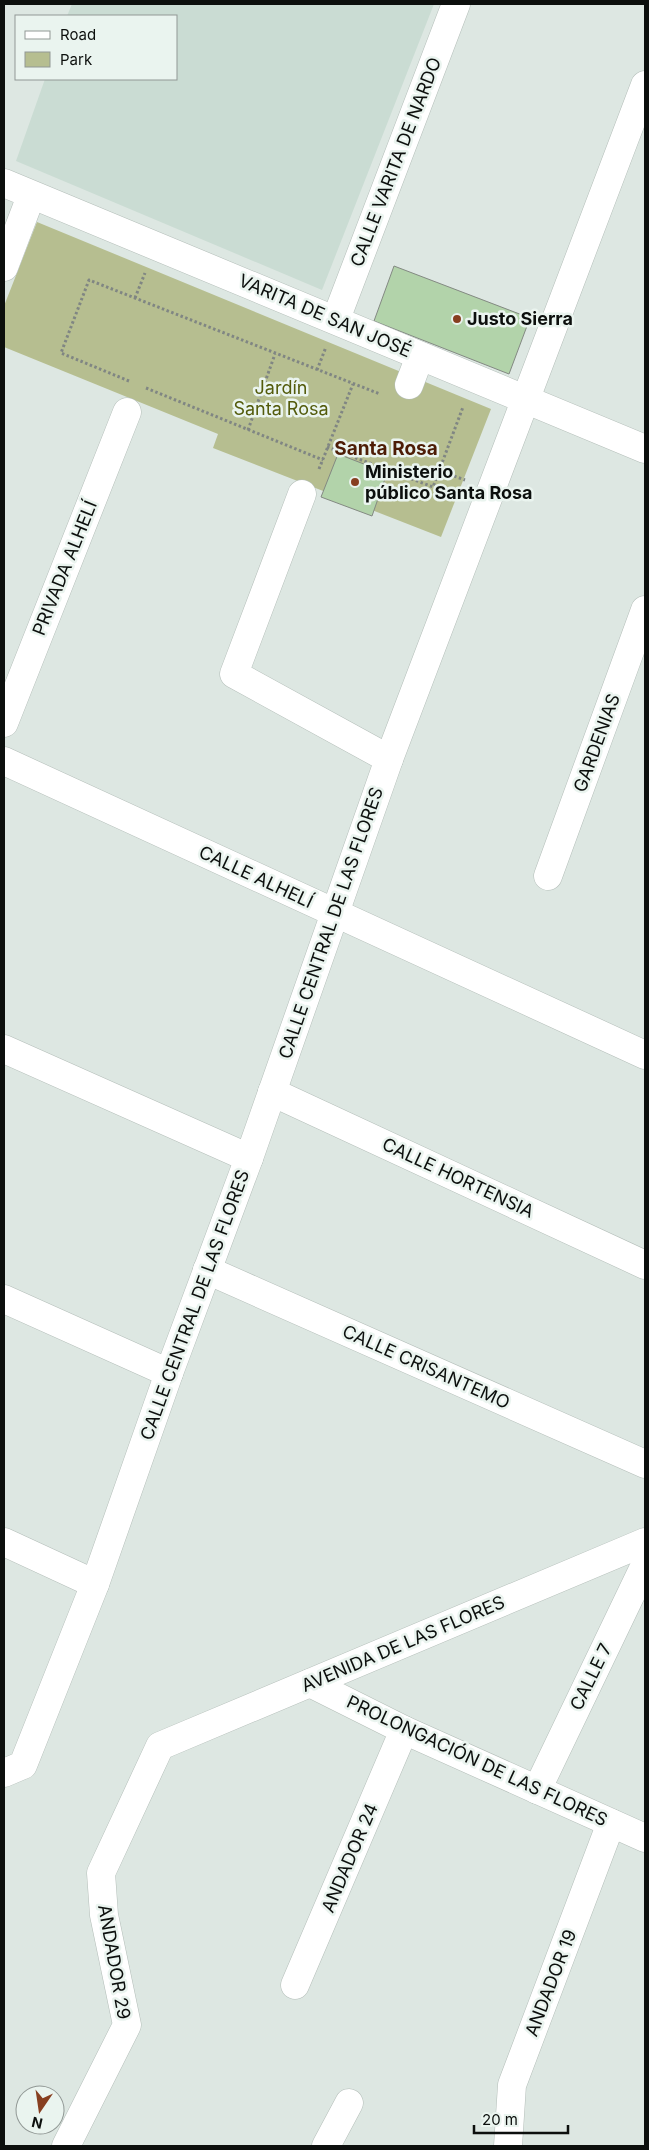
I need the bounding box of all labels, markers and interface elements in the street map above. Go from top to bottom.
legend [15,15,178,80]
text: Road [60,25,96,44]
text: Park [60,50,93,69]
street label: CALLE VARITA DE NARDO [346,54,445,269]
street label: VARITA DE SAN JOSÉ [236,269,415,361]
place label: Justo Sierra [467,308,573,329]
marker: Justo Sierra [451,313,463,325]
park label: Jardín Santa Rosa [233,377,329,419]
district label: Santa Rosa [334,437,438,460]
place label: Ministerio público Santa Rosa [365,461,533,503]
marker: Ministerio público Santa Rosa [349,476,361,488]
street label: PRIVADA ALHELÍ [27,497,101,638]
street label: GARDENIAS [569,691,624,795]
street label: CALLE CENTRAL DE LAS FLORES [274,784,387,1061]
street label: CALLE ALHELÍ [196,840,317,912]
street label: CALLE HORTENSIA [379,1133,537,1222]
street label: CALLE CENTRAL DE LAS FLORES [136,1167,253,1443]
street label: CALLE CRISANTEMO [339,1320,513,1413]
street label: AVENIDA DE LAS FLORES [298,1591,508,1696]
street label: CALLE 7 [565,1640,616,1714]
street label: PROLONGACIÓN DE LAS FLORES [344,1690,611,1830]
street label: ANDADOR 24 [317,1800,382,1916]
street label: ANDADOR 29 [94,1903,135,2021]
street label: ANDADOR 19 [521,1926,581,2039]
north arrow [15,2085,65,2135]
scale bar [474,2102,568,2134]
text: 20 m [482,2110,518,2129]
text: N [30,2114,44,2133]

